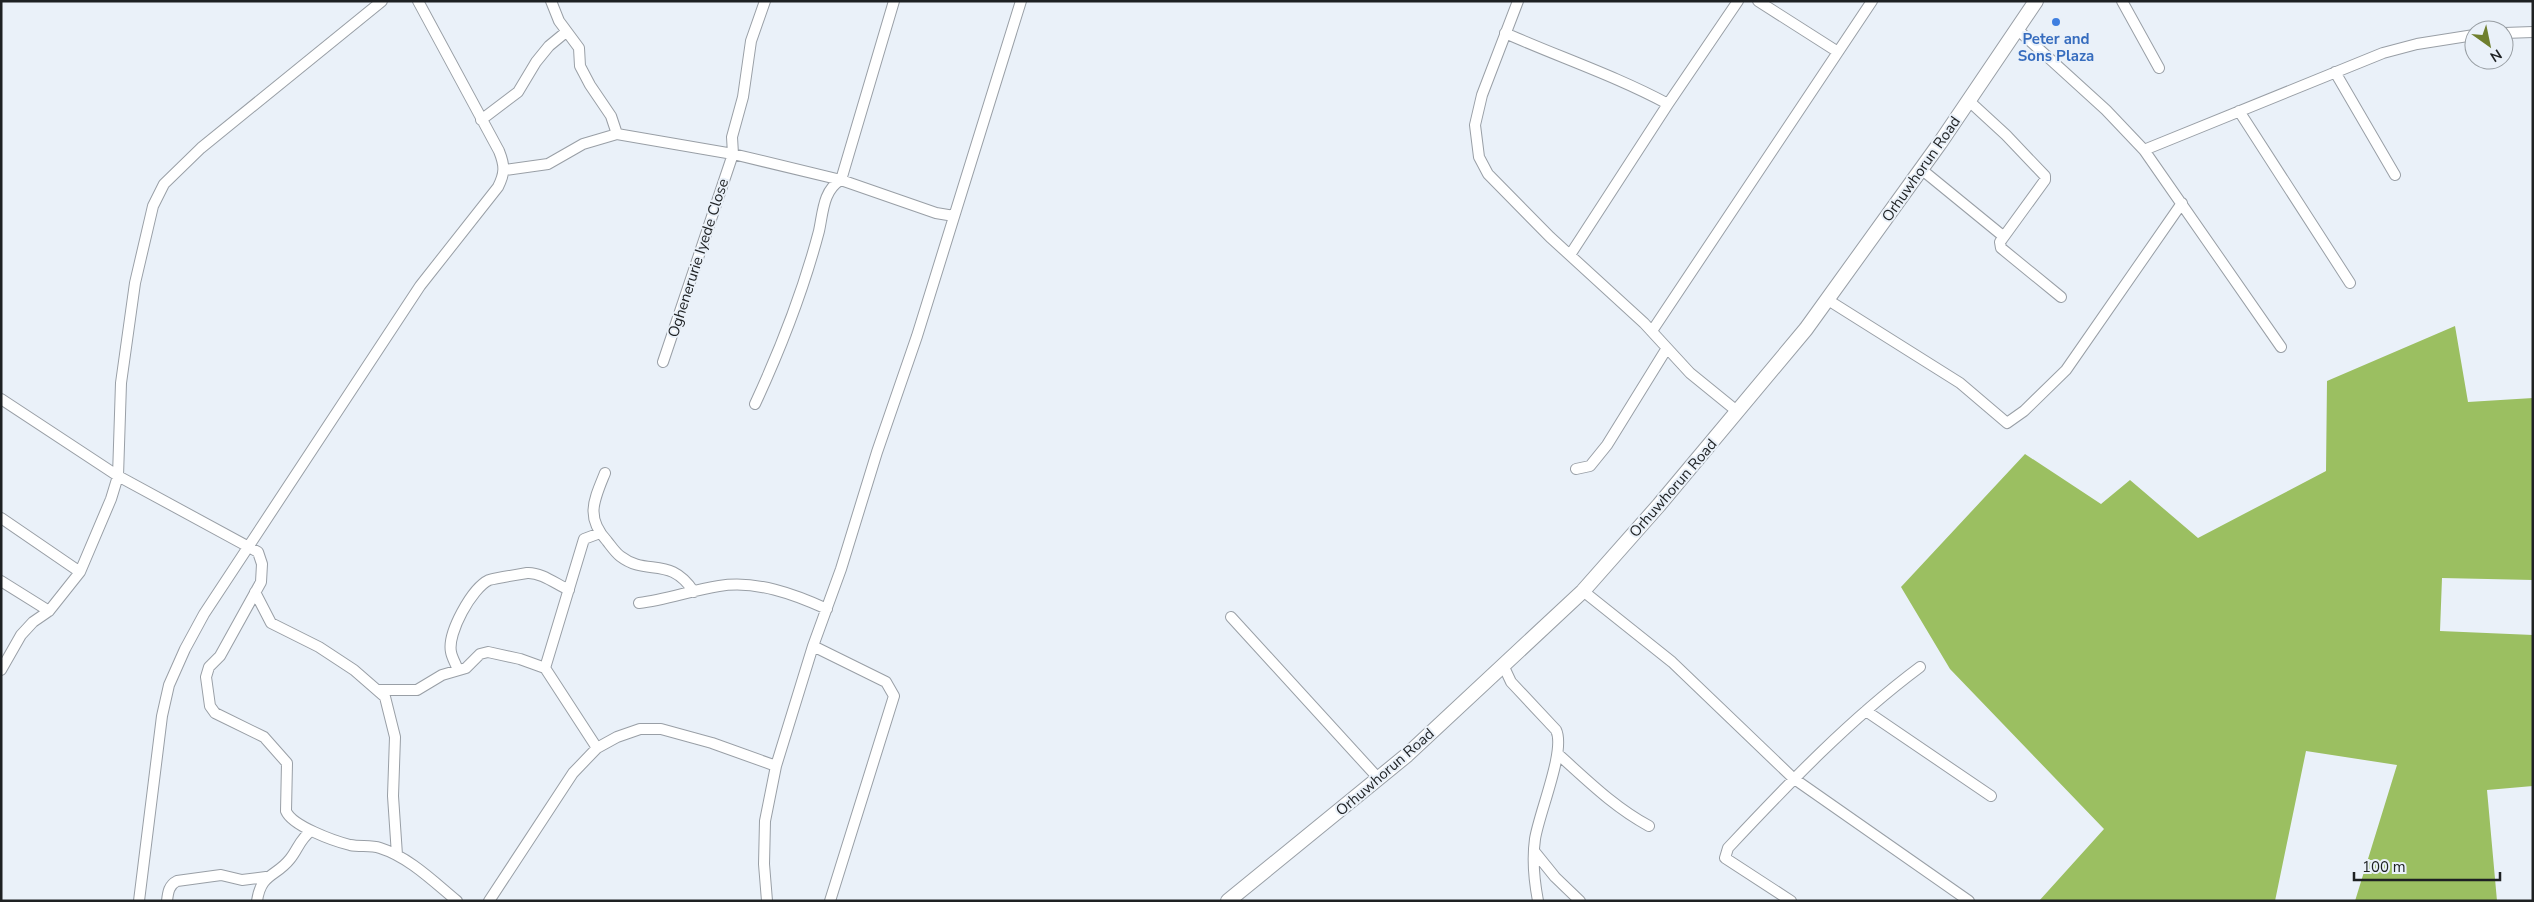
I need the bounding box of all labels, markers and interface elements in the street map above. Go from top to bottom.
marker: Peter and Sons Plaza [2050,16,2062,28]
north arrow [2464,20,2514,70]
place label: Peter and Sons Plaza [2018,29,2094,66]
text: N [2486,45,2505,66]
street label: Orhuwhorun Road [1877,112,1965,226]
street label: Oghenerurie Iyede Close [663,176,733,340]
street label: Orhuwhorun Road [1625,435,1721,541]
street label: Orhuwhorun Road [1332,724,1438,820]
scale bar [2354,850,2500,882]
text: 100 m [2362,857,2406,877]

